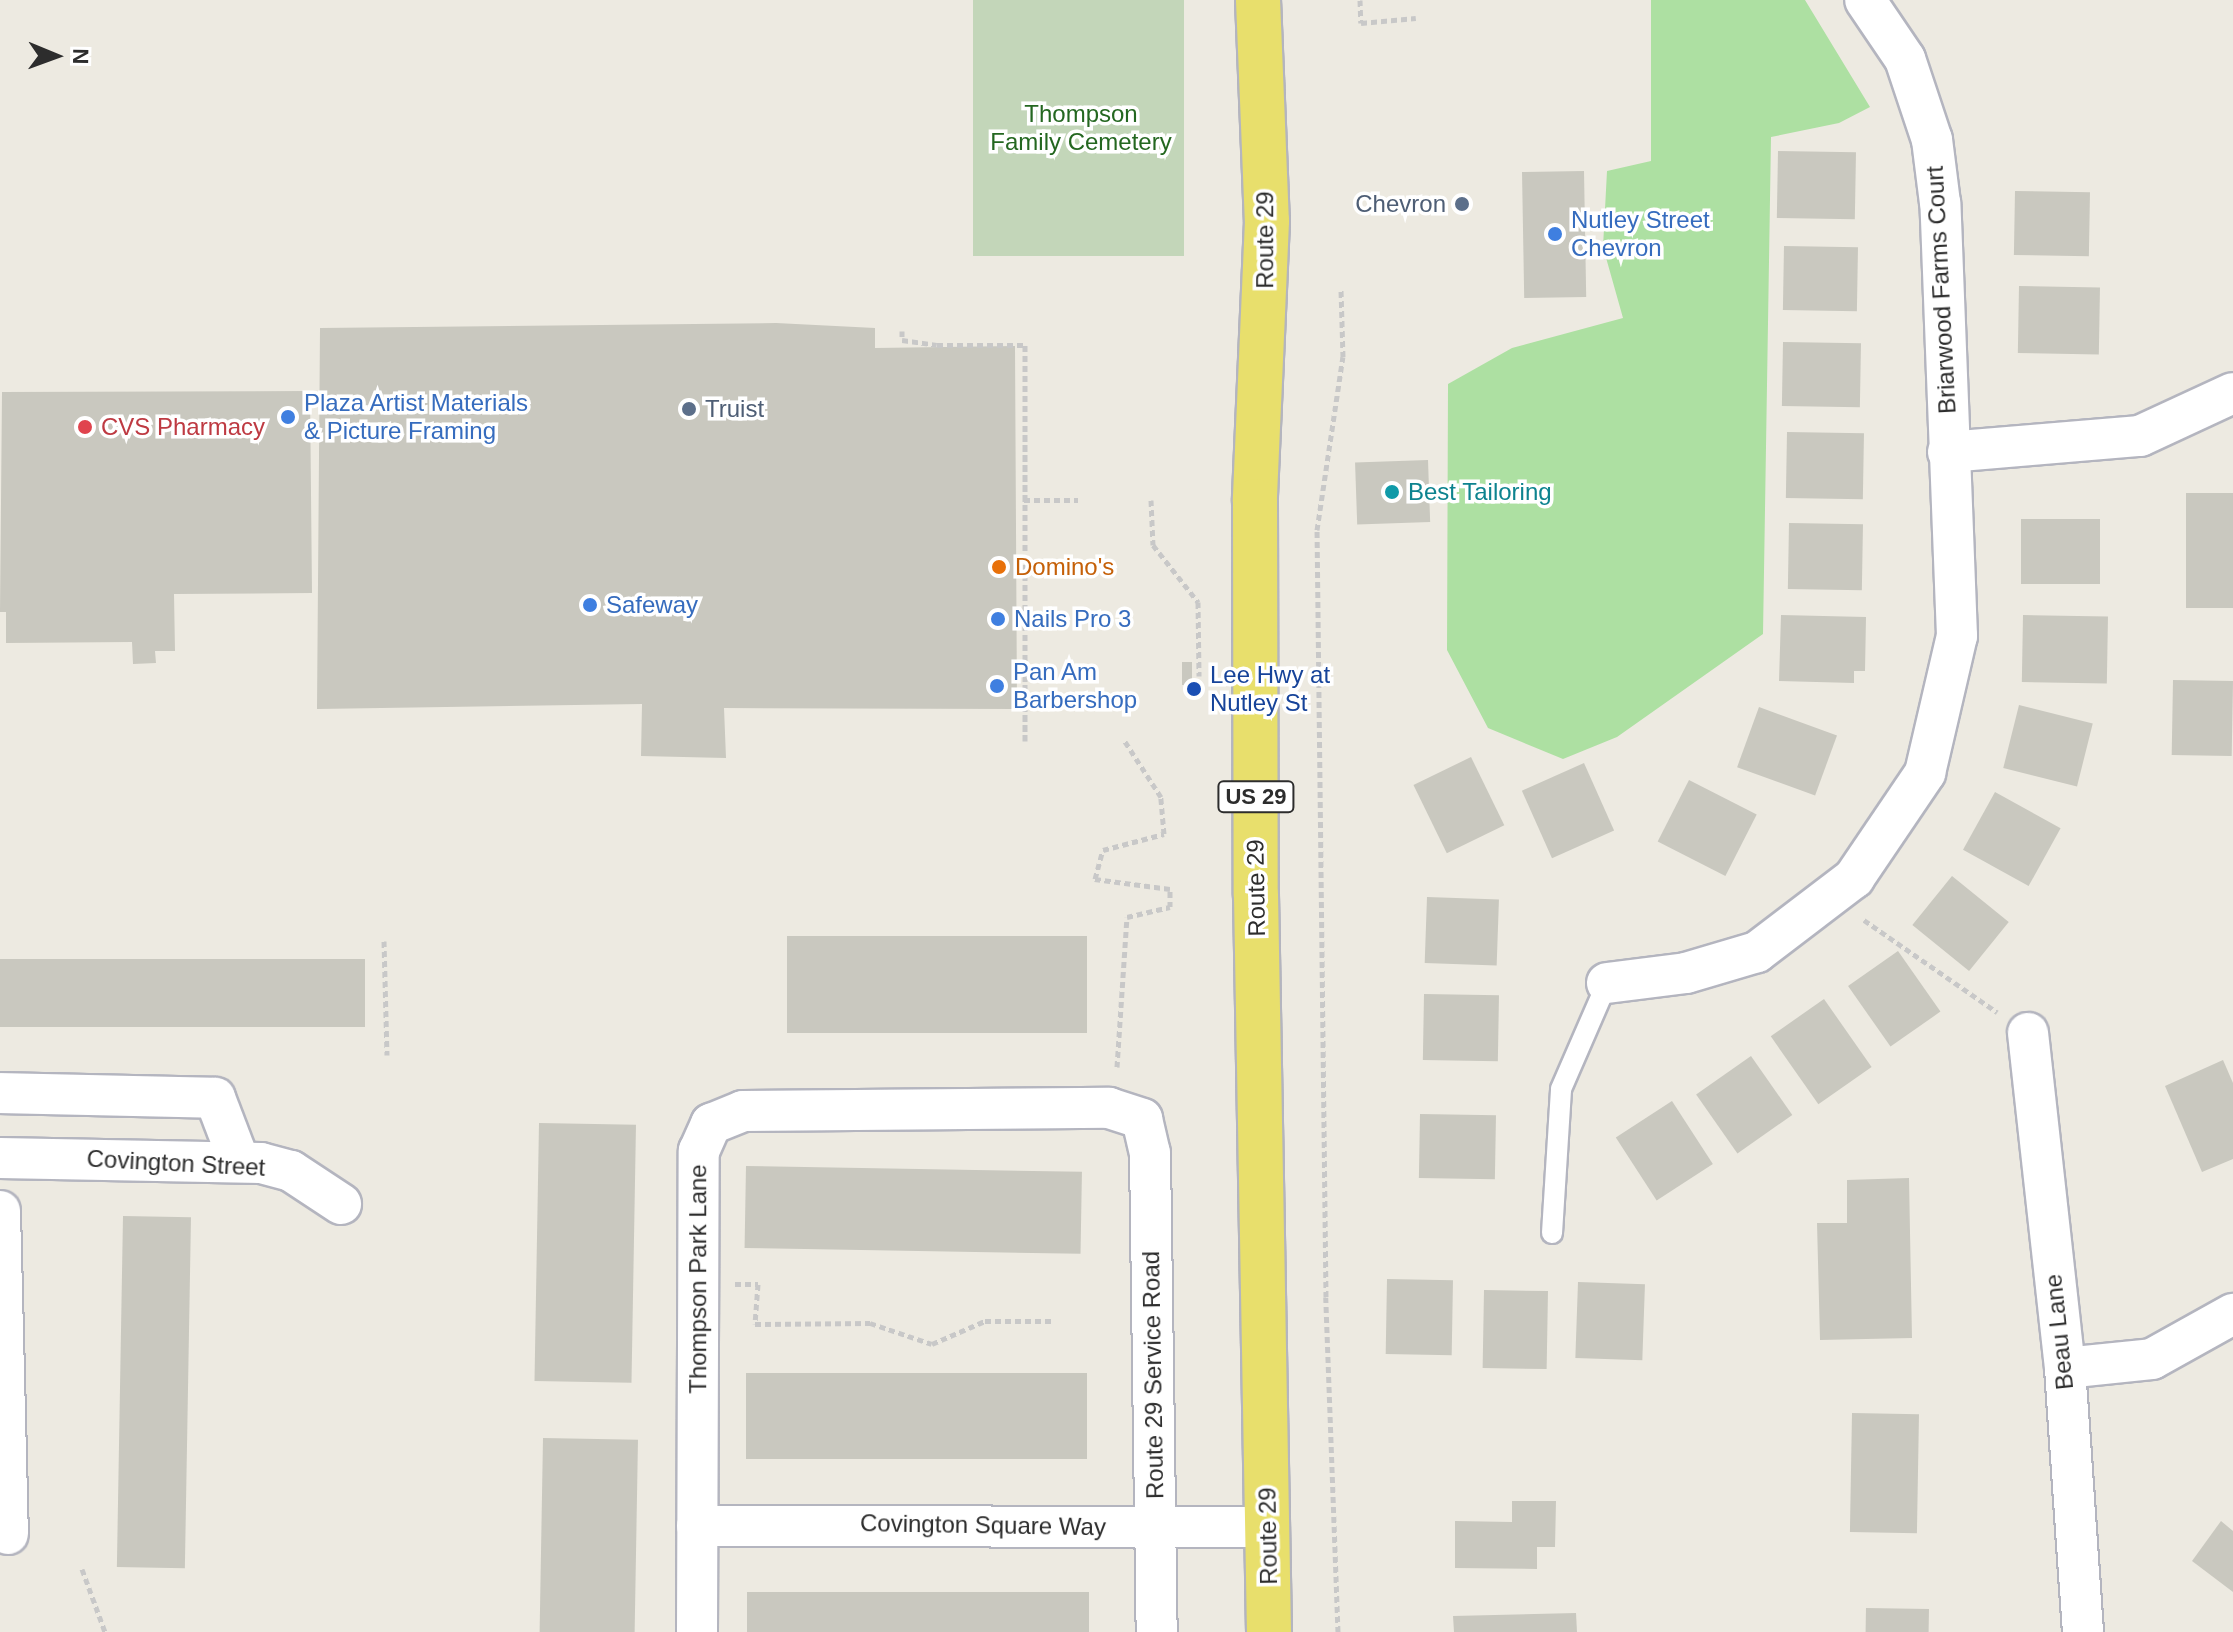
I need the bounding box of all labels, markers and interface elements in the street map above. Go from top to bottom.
north arrow [16,16,96,96]
text: N [68,48,93,65]
park label: Thompson Family Cemetery [990,100,1172,156]
street label: Briarwood Farms Court [1920,165,1962,415]
place label: Chevron [1355,190,1446,218]
street label: Route 29 [1251,191,1279,289]
marker: Chevron [1453,195,1471,213]
place label: Nutley Street Chevron [1571,206,1710,262]
marker: Nutley Street Chevron [1546,225,1564,243]
place label: Plaza Artist Materials & Picture Framing [304,389,529,445]
place label: Truist [705,395,764,423]
marker: Truist [680,400,698,418]
marker: Plaza Artist Materials & Picture Framing [279,408,297,426]
place label: CVS Pharmacy [101,413,265,441]
marker: CVS Pharmacy [76,418,94,436]
place label: Best Tailoring [1408,478,1552,506]
marker: Best Tailoring [1383,483,1401,501]
place label: Domino's [1015,553,1114,581]
marker: Domino's [990,558,1008,576]
place label: Safeway [606,591,698,619]
marker: Safeway [581,596,599,614]
place label: Nails Pro 3 [1014,605,1131,633]
marker: Nails Pro 3 [989,610,1007,628]
place label: Pan Am Barbershop [1013,658,1137,714]
place label: Lee Hwy at Nutley St [1210,661,1330,717]
marker: Pan Am Barbershop [988,677,1006,695]
marker: Lee Hwy at Nutley St [1185,680,1203,698]
road number: US 29 [1216,779,1296,815]
street label: Route 29 [1241,839,1271,937]
street label: Covington Street [86,1144,266,1182]
street label: Thompson Park Lane [684,1164,712,1394]
street label: Route 29 Service Road [1136,1251,1170,1499]
street label: Beau Lane [2039,1273,2079,1391]
street label: Route 29 [1253,1487,1283,1585]
street label: Covington Square Way [860,1508,1106,1542]

